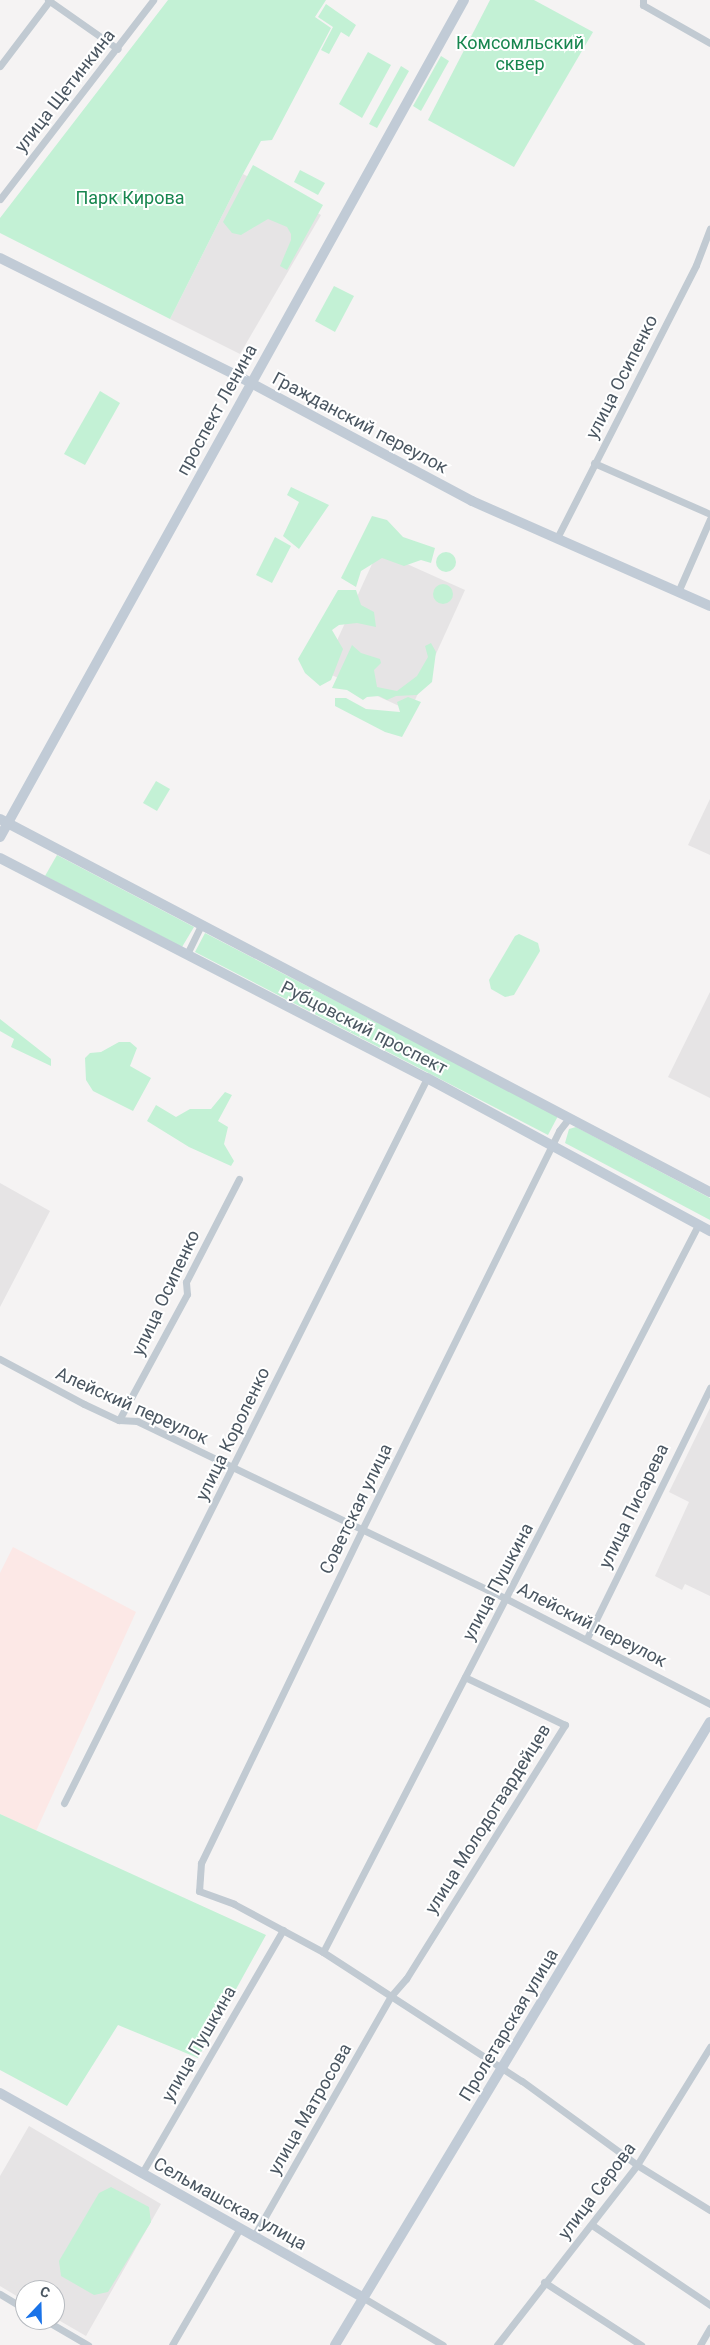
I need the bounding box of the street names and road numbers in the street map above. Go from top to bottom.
street label: улица Щетинкина [10,25,120,157]
street label: улица Осипенко [581,311,663,443]
street label: проспект Ленина [172,341,262,479]
street label: Гражданский переулок [269,368,451,478]
street label: Рубцовский проспект [277,977,451,1079]
street label: улица Осипенко [127,1227,205,1359]
street label: Алейский переулок [52,1363,212,1449]
street label: улица Короленко [191,1364,275,1504]
street label: Советская улица [315,1440,397,1578]
street label: улица Писарева [594,1440,674,1572]
street label: улица Пушкина [458,1519,538,1645]
street label: Алейский переулок [514,1578,670,1672]
street label: улица Молодогвардейцев [421,1720,555,1918]
street label: Пролетарская улица [455,1945,563,2105]
street label: улица Пушкина [157,1982,241,2106]
street label: улица Матросова [264,2039,356,2179]
street label: улица Серова [554,2138,640,2244]
street label: Сельмашская улица [150,2153,310,2255]

